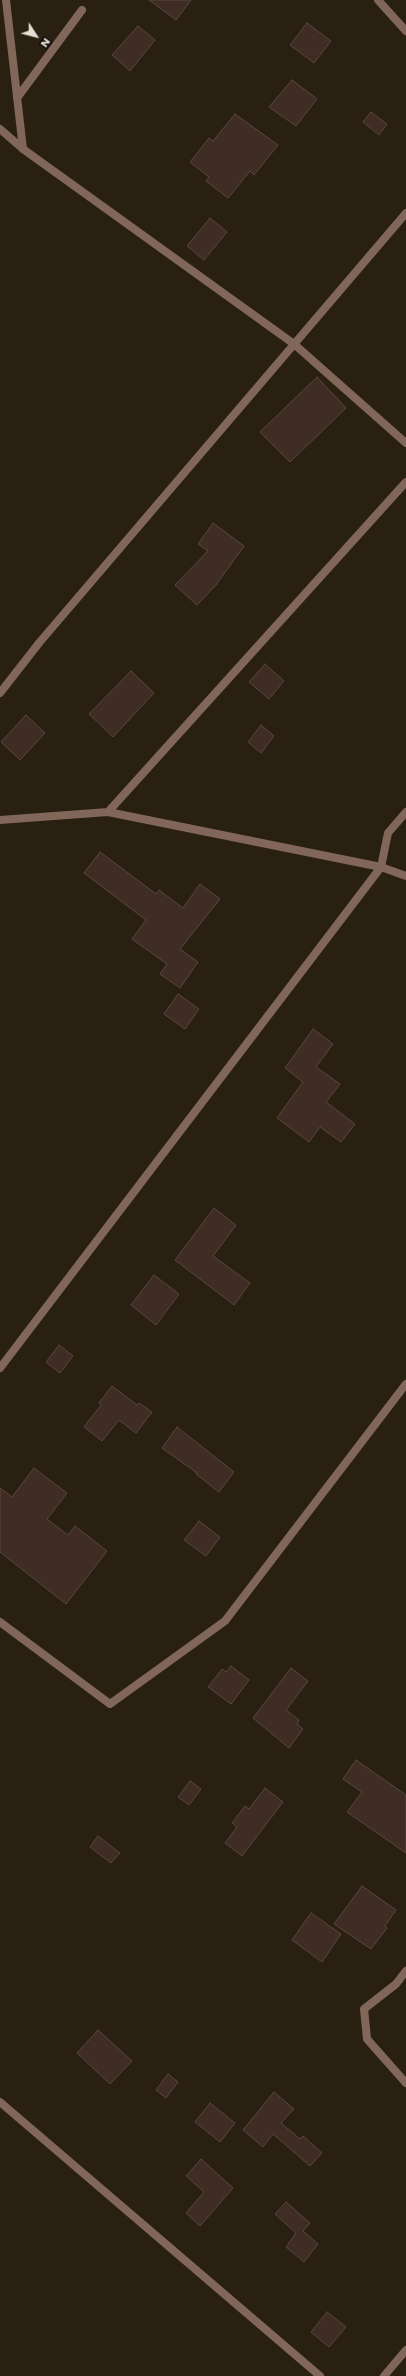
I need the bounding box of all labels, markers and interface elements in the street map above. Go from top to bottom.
north arrow [16,16,56,56]
text: N [37,35,55,51]

